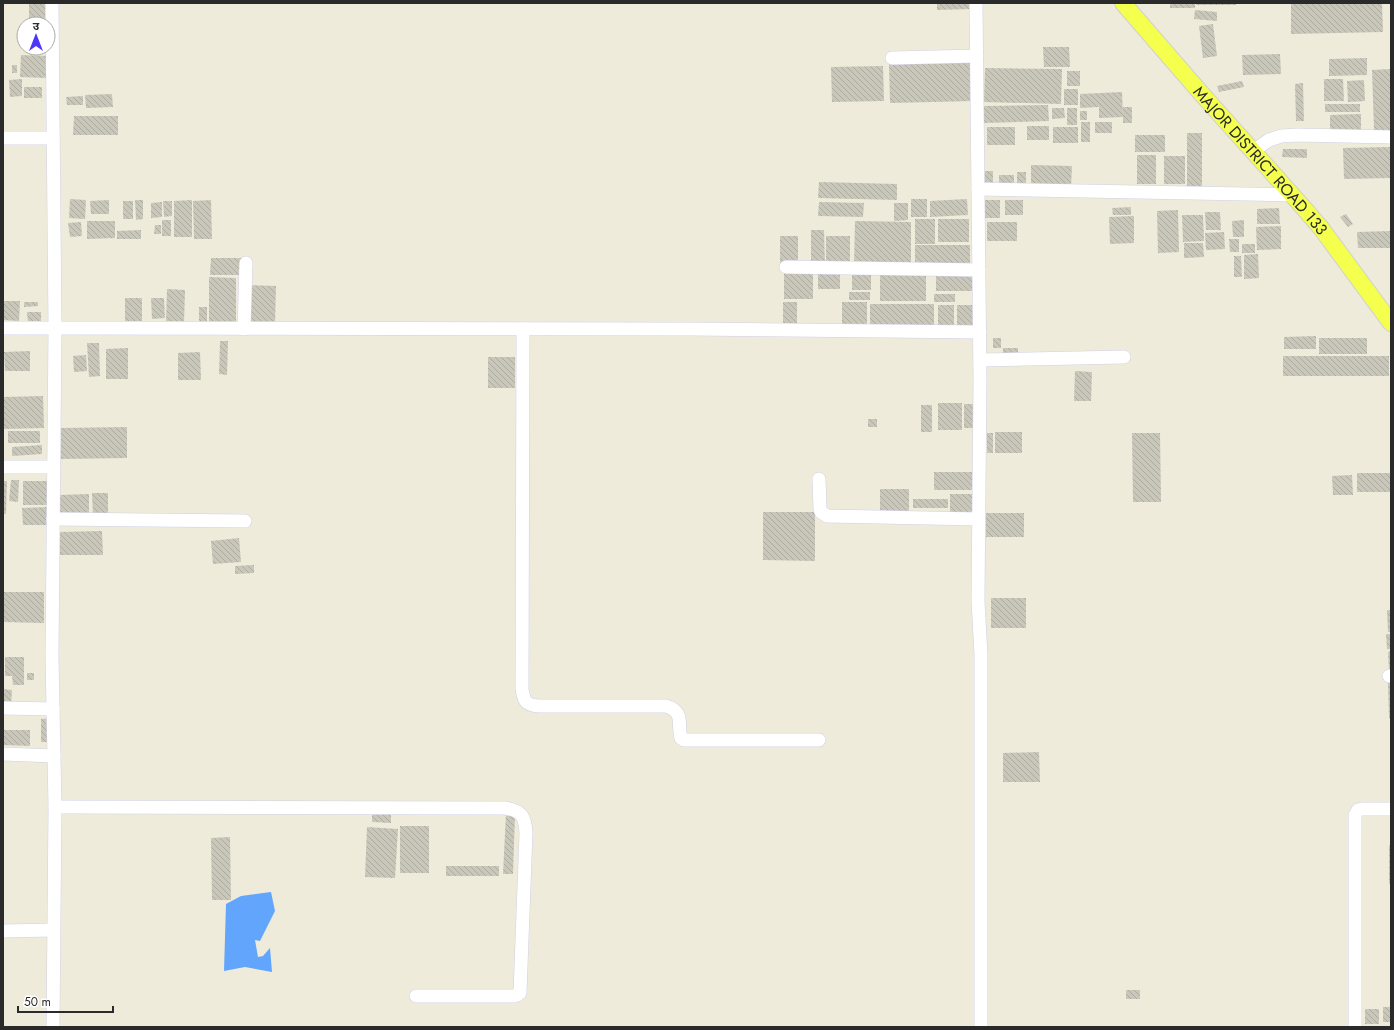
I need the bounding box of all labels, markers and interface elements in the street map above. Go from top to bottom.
north arrow [16,16,56,56]
text: उ [33,18,40,34]
street label: MAJOR DISTRICT ROAD 133 [1188,81,1334,240]
scale bar [18,988,113,1014]
text: 50 m [24,993,51,1011]

